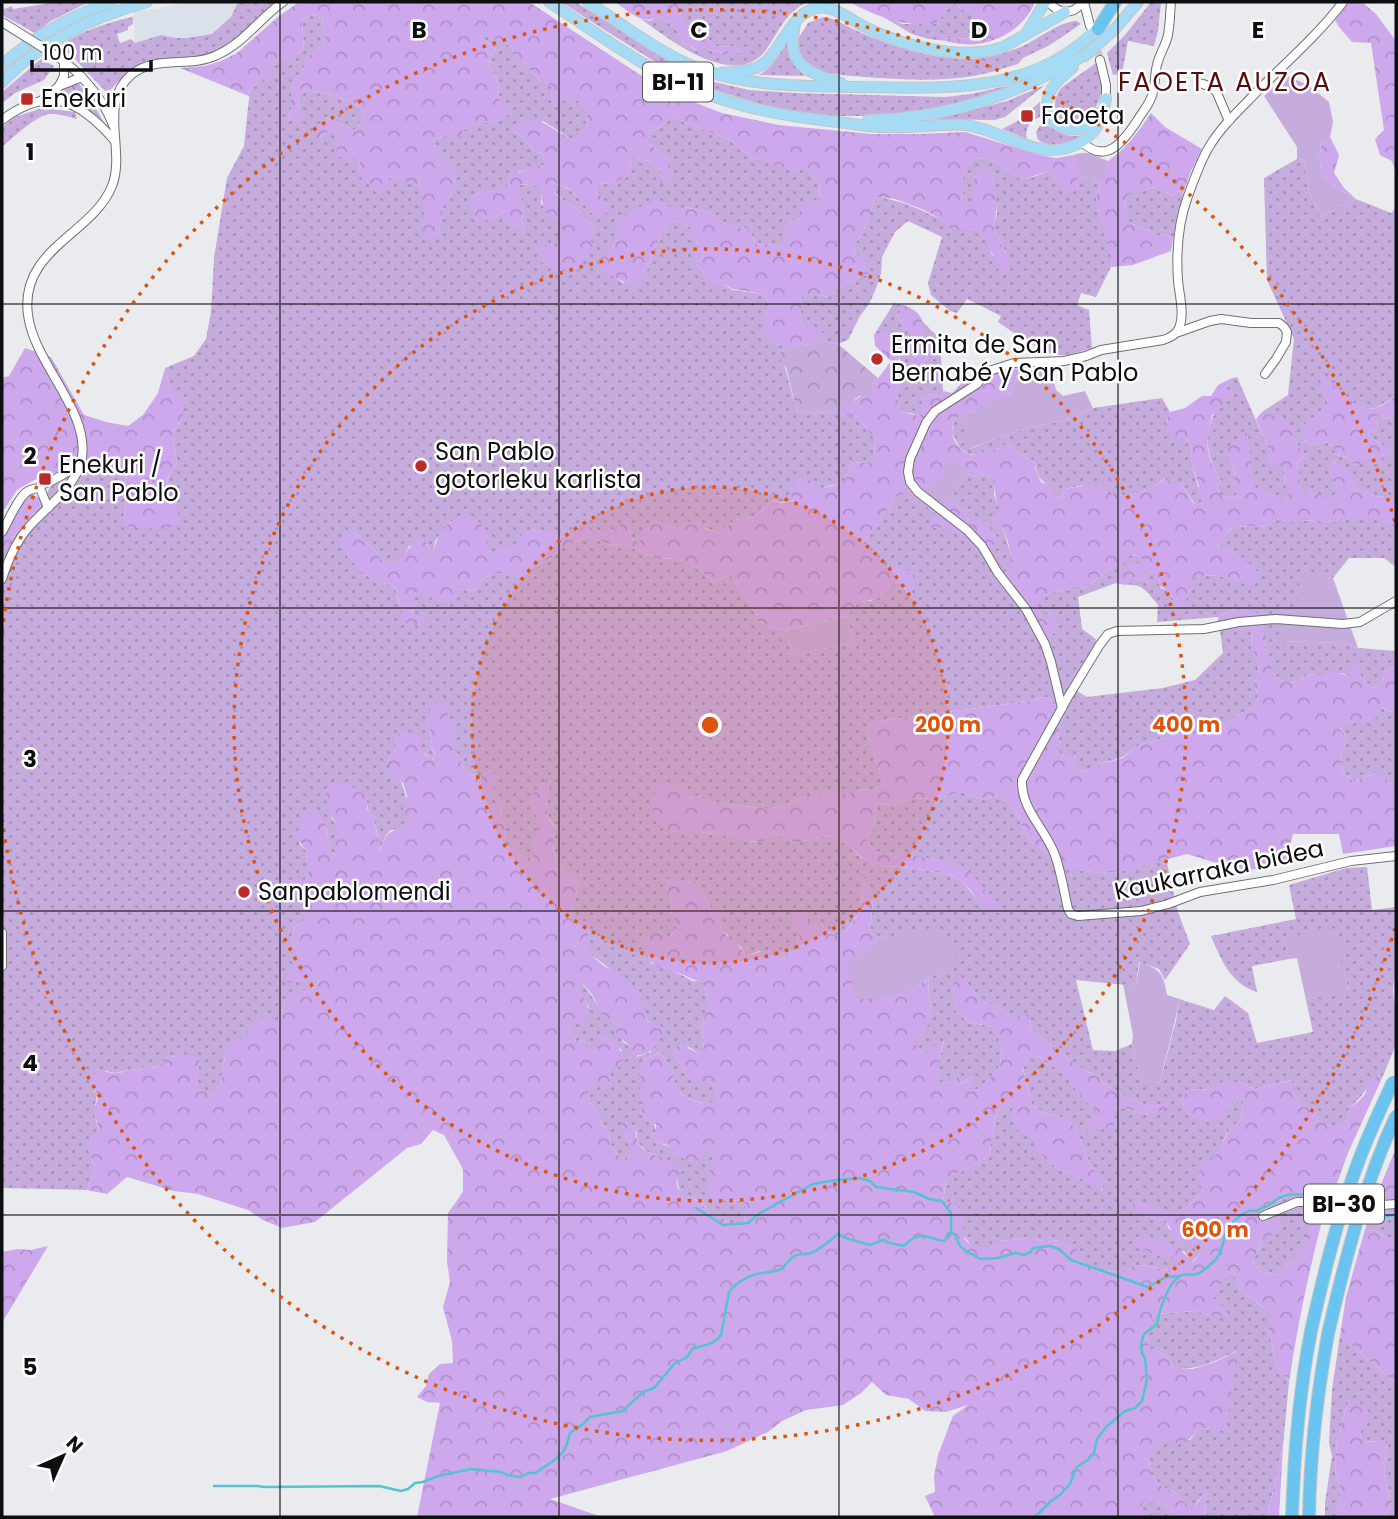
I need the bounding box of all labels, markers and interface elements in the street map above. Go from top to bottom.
text: B [411,14,427,46]
text: C [690,14,708,46]
text: D [971,14,987,46]
text: E [1252,14,1264,46]
scale bar [32,28,150,72]
text: 100 m [42,38,102,67]
road number: BI-11 [643,62,713,102]
district label: FAOETA AUZOA [1118,64,1332,100]
place label: Enekuri [41,82,126,115]
marker: Enekuri [19,91,35,107]
place label: Faoeta [1041,99,1125,132]
marker: Faoeta [1019,108,1035,124]
text: 1 [26,136,34,168]
place label: Ermita de San Bernabé y San Pablo [891,328,1138,389]
marker: Ermita de San Bernabé y San Pablo [869,351,885,367]
place label: San Pablo gotorleku karlista [435,435,641,496]
text: 2 [23,440,37,472]
place label: Enekuri / San Pablo [59,448,179,509]
marker: San Pablo gotorleku karlista [413,458,429,474]
marker: Enekuri / San Pablo [37,471,53,487]
text: 200 m [915,710,981,739]
text: 400 m [1152,710,1220,739]
centre of rings [698,713,722,737]
text: 3 [23,743,37,775]
street label: Kaukarraka bidea [1111,831,1327,908]
place label: Sanpablomendi [258,875,451,908]
marker: Sanpablomendi [236,884,252,900]
text: 4 [22,1047,38,1079]
road number: BI-30 [1304,1184,1384,1224]
text: 600 m [1181,1215,1249,1244]
text: 5 [23,1351,37,1383]
north arrow [28,1421,98,1491]
text: N [60,1430,89,1459]

